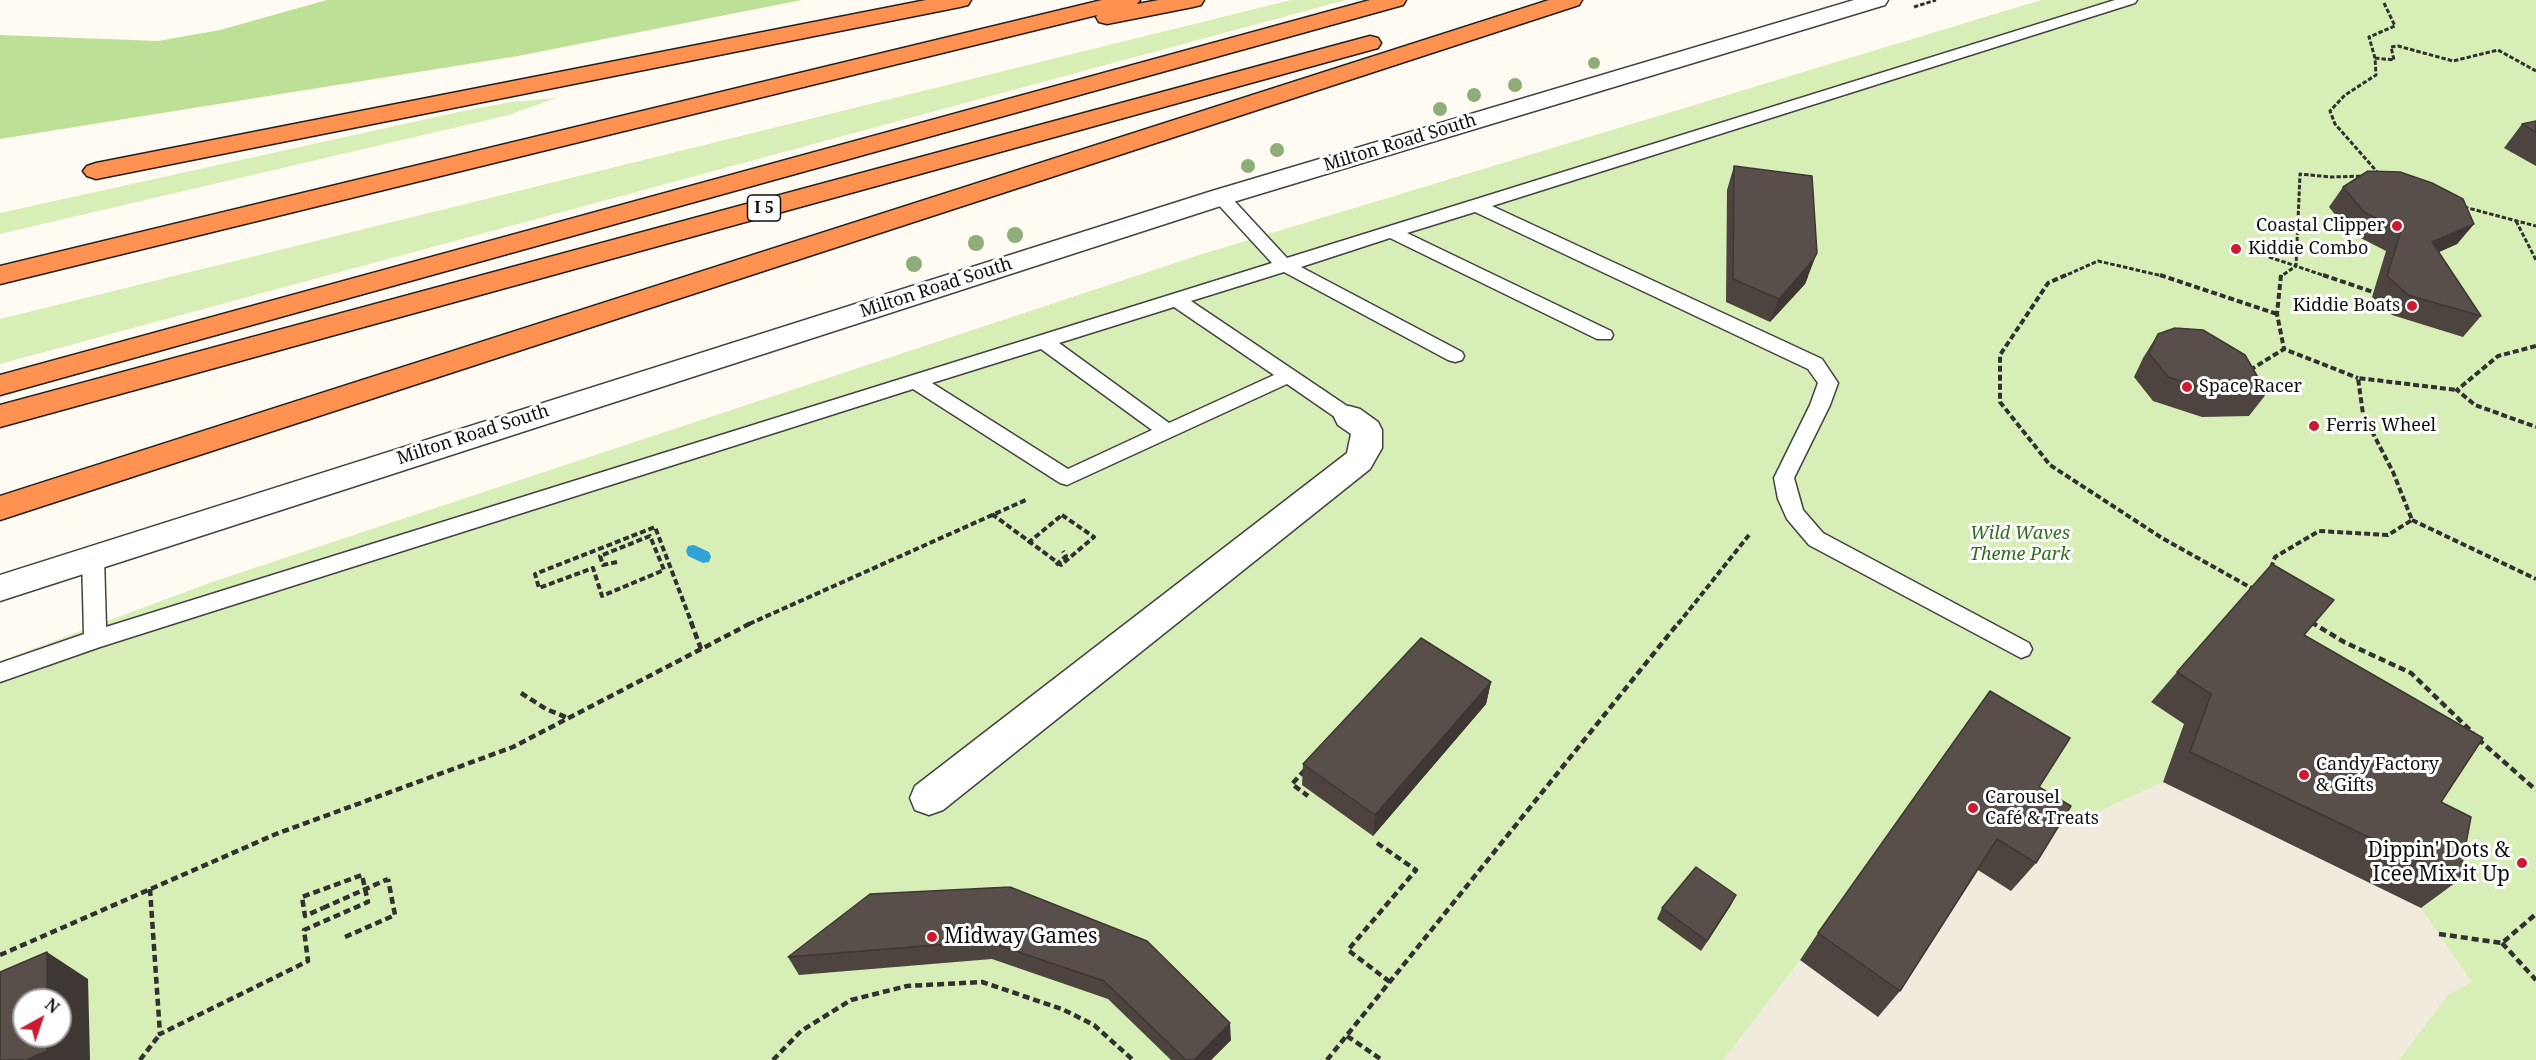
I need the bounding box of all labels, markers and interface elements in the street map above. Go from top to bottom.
street label: Milton Road South [1321,109,1479,177]
road number: I 5 [748,195,780,221]
place label: Coastal Clipper [2256,215,2385,237]
marker: Coastal Clipper [2390,219,2404,233]
place label: Kiddie Combo [2248,238,2368,260]
marker: Kiddie Combo [2229,242,2243,256]
street label: Milton Road South [857,253,1015,323]
place label: Kiddie Boats [2293,295,2400,317]
marker: Kiddie Boats [2405,299,2419,313]
place label: Space Racer [2199,376,2302,398]
marker: Space Racer [2180,380,2194,394]
street label: Milton Road South [394,400,552,470]
place label: Ferris Wheel [2326,415,2436,437]
marker: Ferris Wheel [2307,419,2321,433]
park label: Wild Waves Theme Park [1970,523,2070,566]
place label: Candy Factory & Gifts [2316,754,2439,796]
marker: Candy Factory & Gifts [2297,768,2311,782]
place label: Carousel Café & Treats [1985,787,2099,830]
marker: Carousel Café & Treats [1966,801,1980,815]
place label: Dippin' Dots & Icee Mix it Up [2367,838,2510,888]
marker: Dippin' Dots & Icee Mix it Up [2515,856,2529,870]
place label: Midway Games [944,924,1098,950]
marker: Midway Games [925,930,939,944]
north arrow [12,988,72,1048]
text: N [40,993,64,1018]

